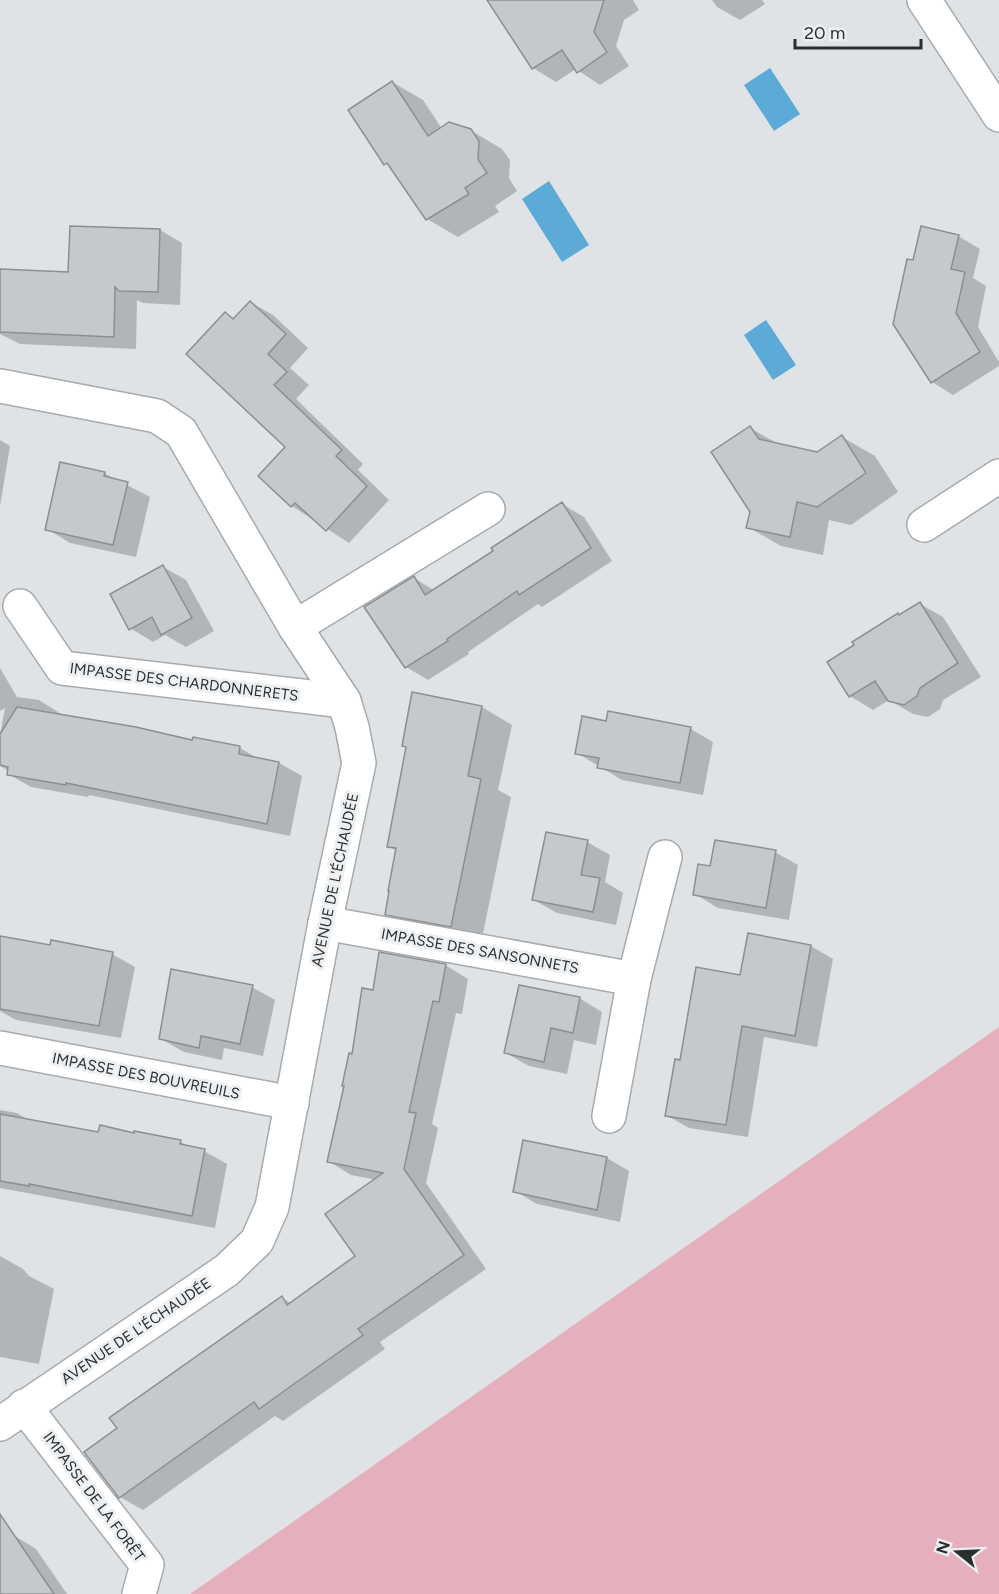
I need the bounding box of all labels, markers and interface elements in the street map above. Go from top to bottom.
scale bar [795,12,921,50]
text: 20 m [804,22,845,44]
street label: IMPASSE DES CHARDONNERETS [69,659,299,705]
street label: AVENUE DE L'ÉCHAUDÉE [308,792,362,968]
street label: IMPASSE DES SANSONNETS [380,925,580,977]
street label: IMPASSE DES BOUVREUILS [51,1049,241,1103]
street label: AVENUE DE L'ÉCHAUDÉE [58,1274,214,1388]
street label: IMPASSE DE LA FORÊT [39,1429,149,1566]
north arrow [927,1522,987,1582]
text: N [932,1539,954,1556]

